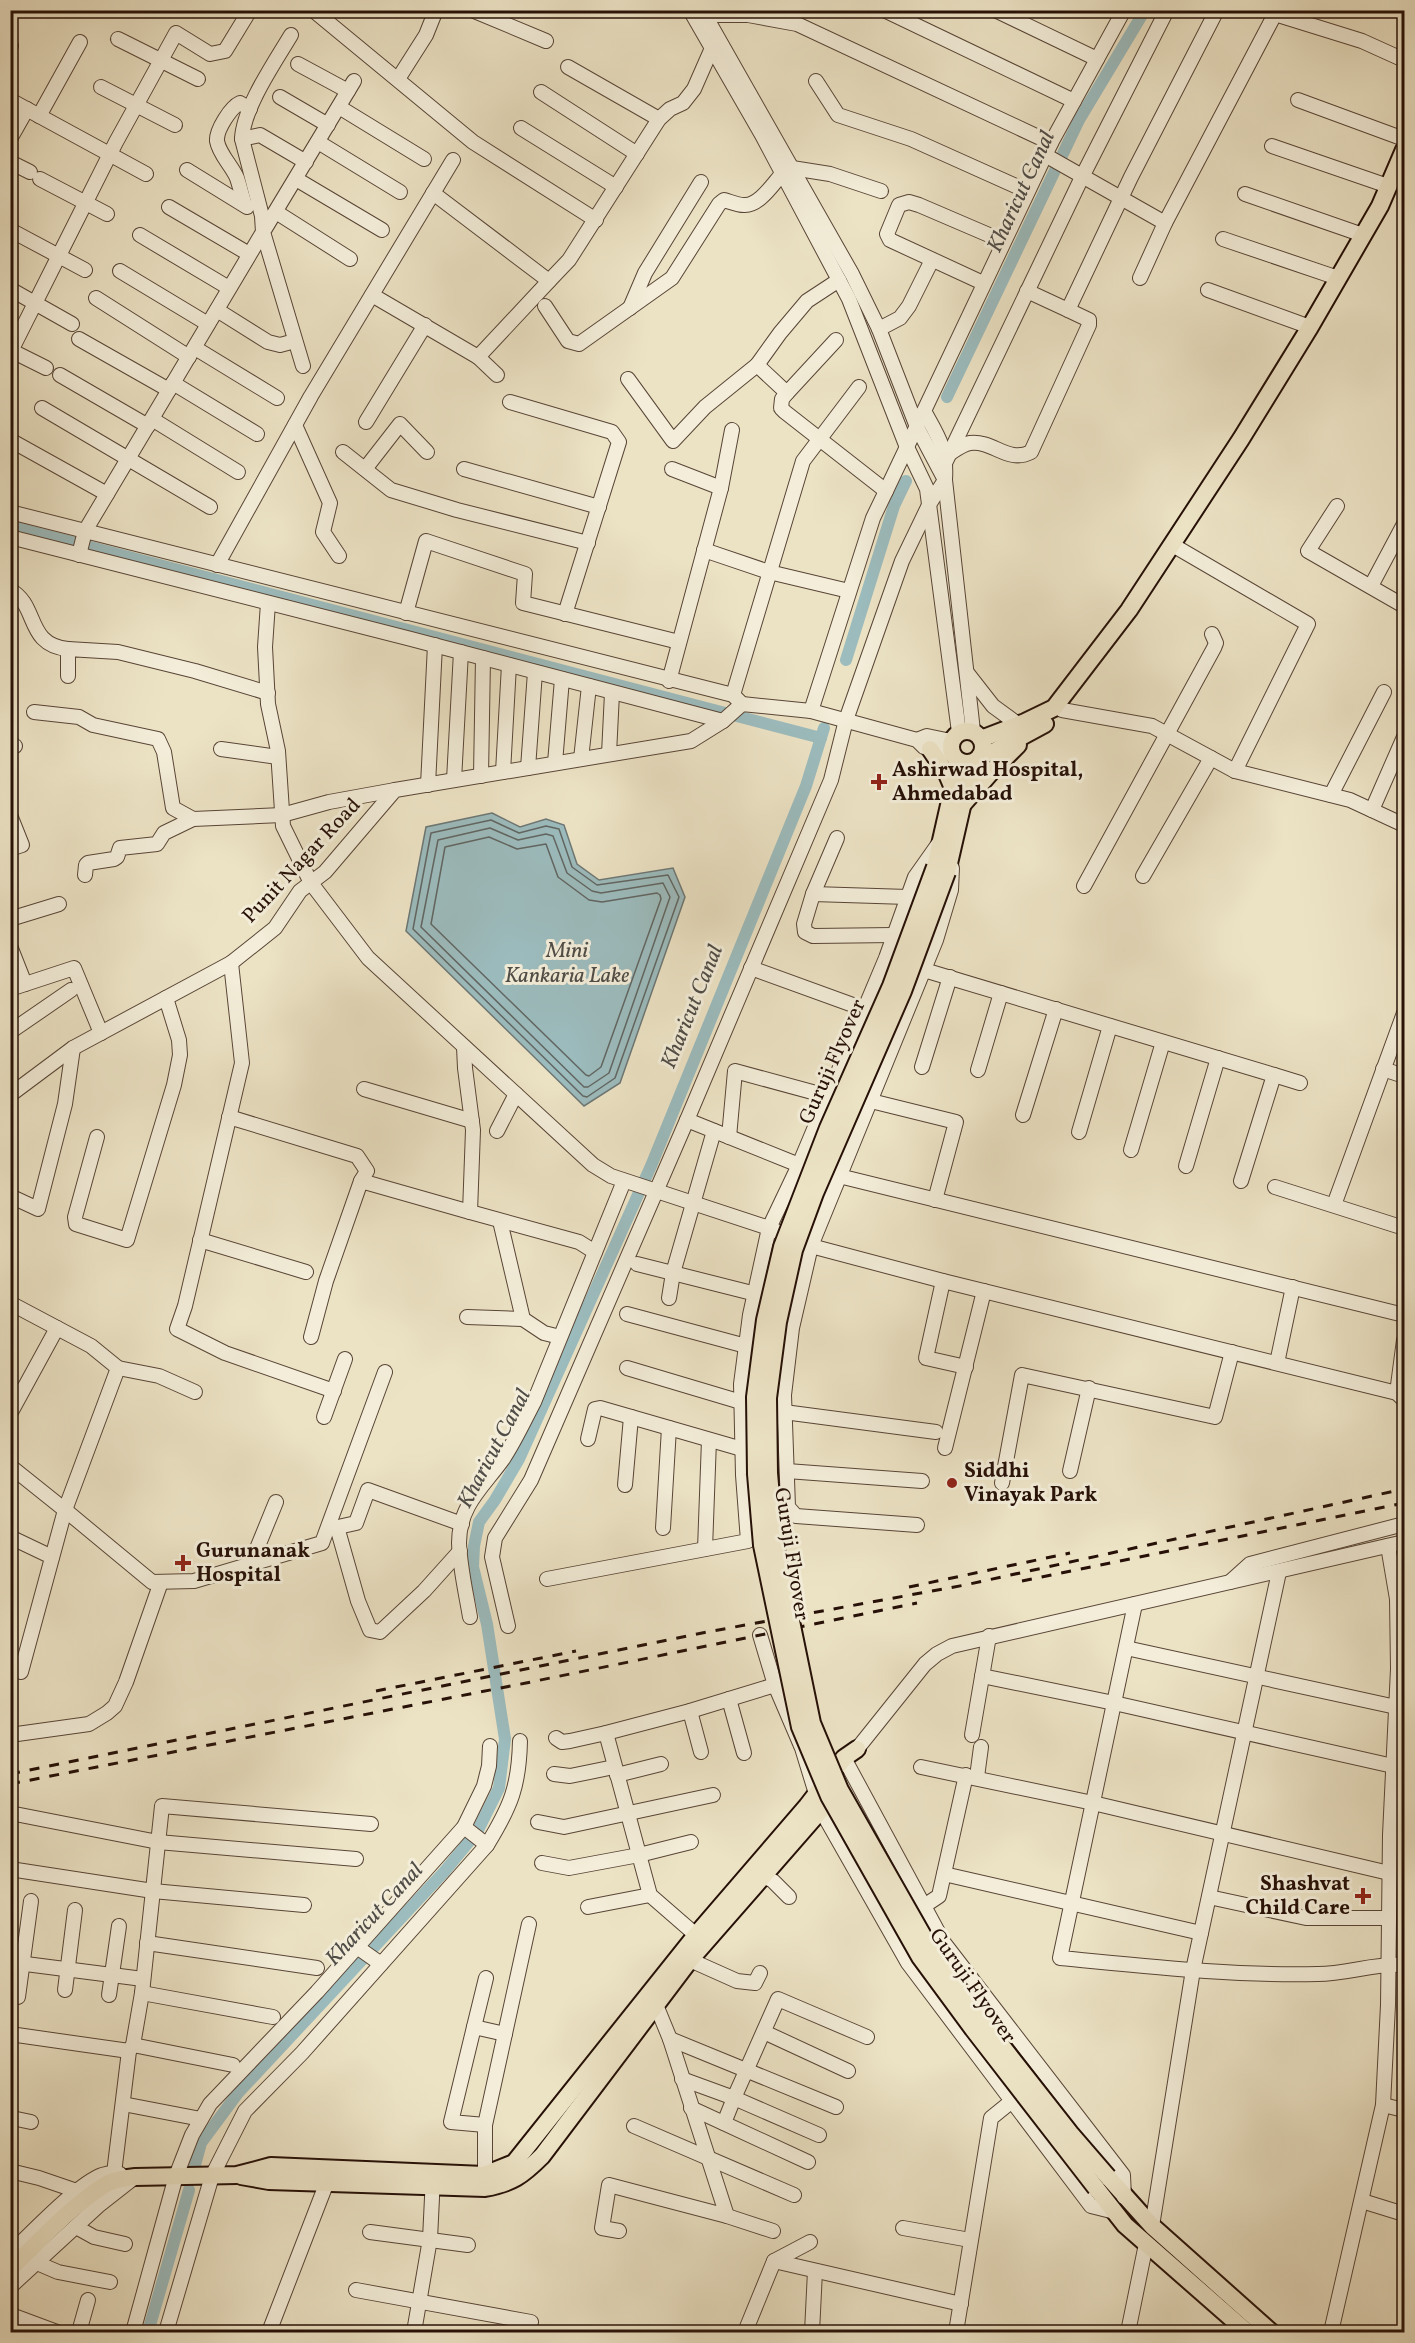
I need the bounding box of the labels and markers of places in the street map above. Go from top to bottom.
place label: Ashirwad Hospital, Ahmedabad [892,756,1083,809]
marker: Ashirwad Hospital, Ahmedabad [870,773,888,791]
place label: Siddhi Vinayak Park [964,1457,1098,1510]
marker: Siddhi Vinayak Park [945,1476,959,1490]
place label: Gurunanak Hospital [196,1537,310,1590]
marker: Gurunanak Hospital [174,1554,192,1572]
place label: Shashvat Child Care [1246,1870,1350,1923]
marker: Shashvat Child Care [1354,1887,1372,1905]

